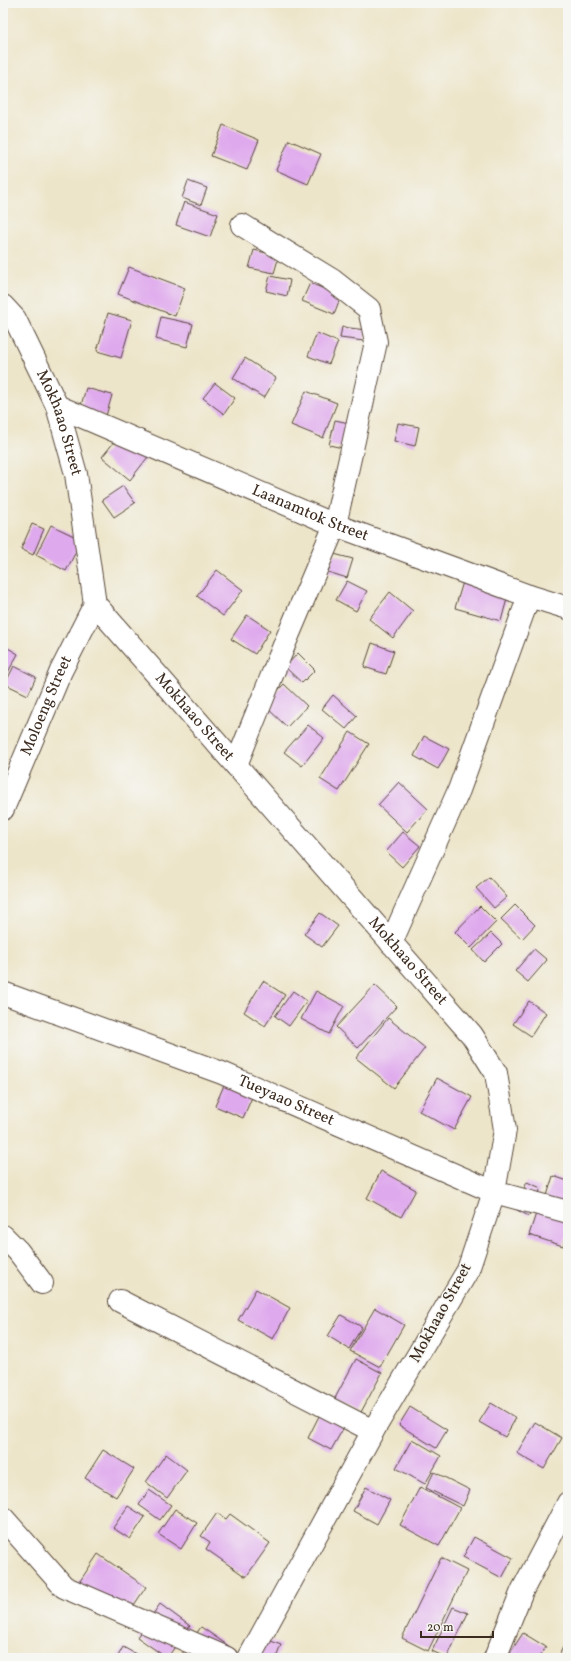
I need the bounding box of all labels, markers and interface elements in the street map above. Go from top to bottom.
street label: Mokhaao Street [30,366,87,479]
street label: Laanamtok Street [248,480,372,547]
street label: Moloeng Street [16,652,78,759]
street label: Mokhaao Street [149,668,239,767]
street label: Mokhaao Street [363,912,453,1011]
street label: Tueyaao Street [234,1070,338,1132]
street label: Mokhaao Street [405,1259,478,1367]
scale bar [421,1613,493,1639]
text: 20 m [427,1620,454,1636]

